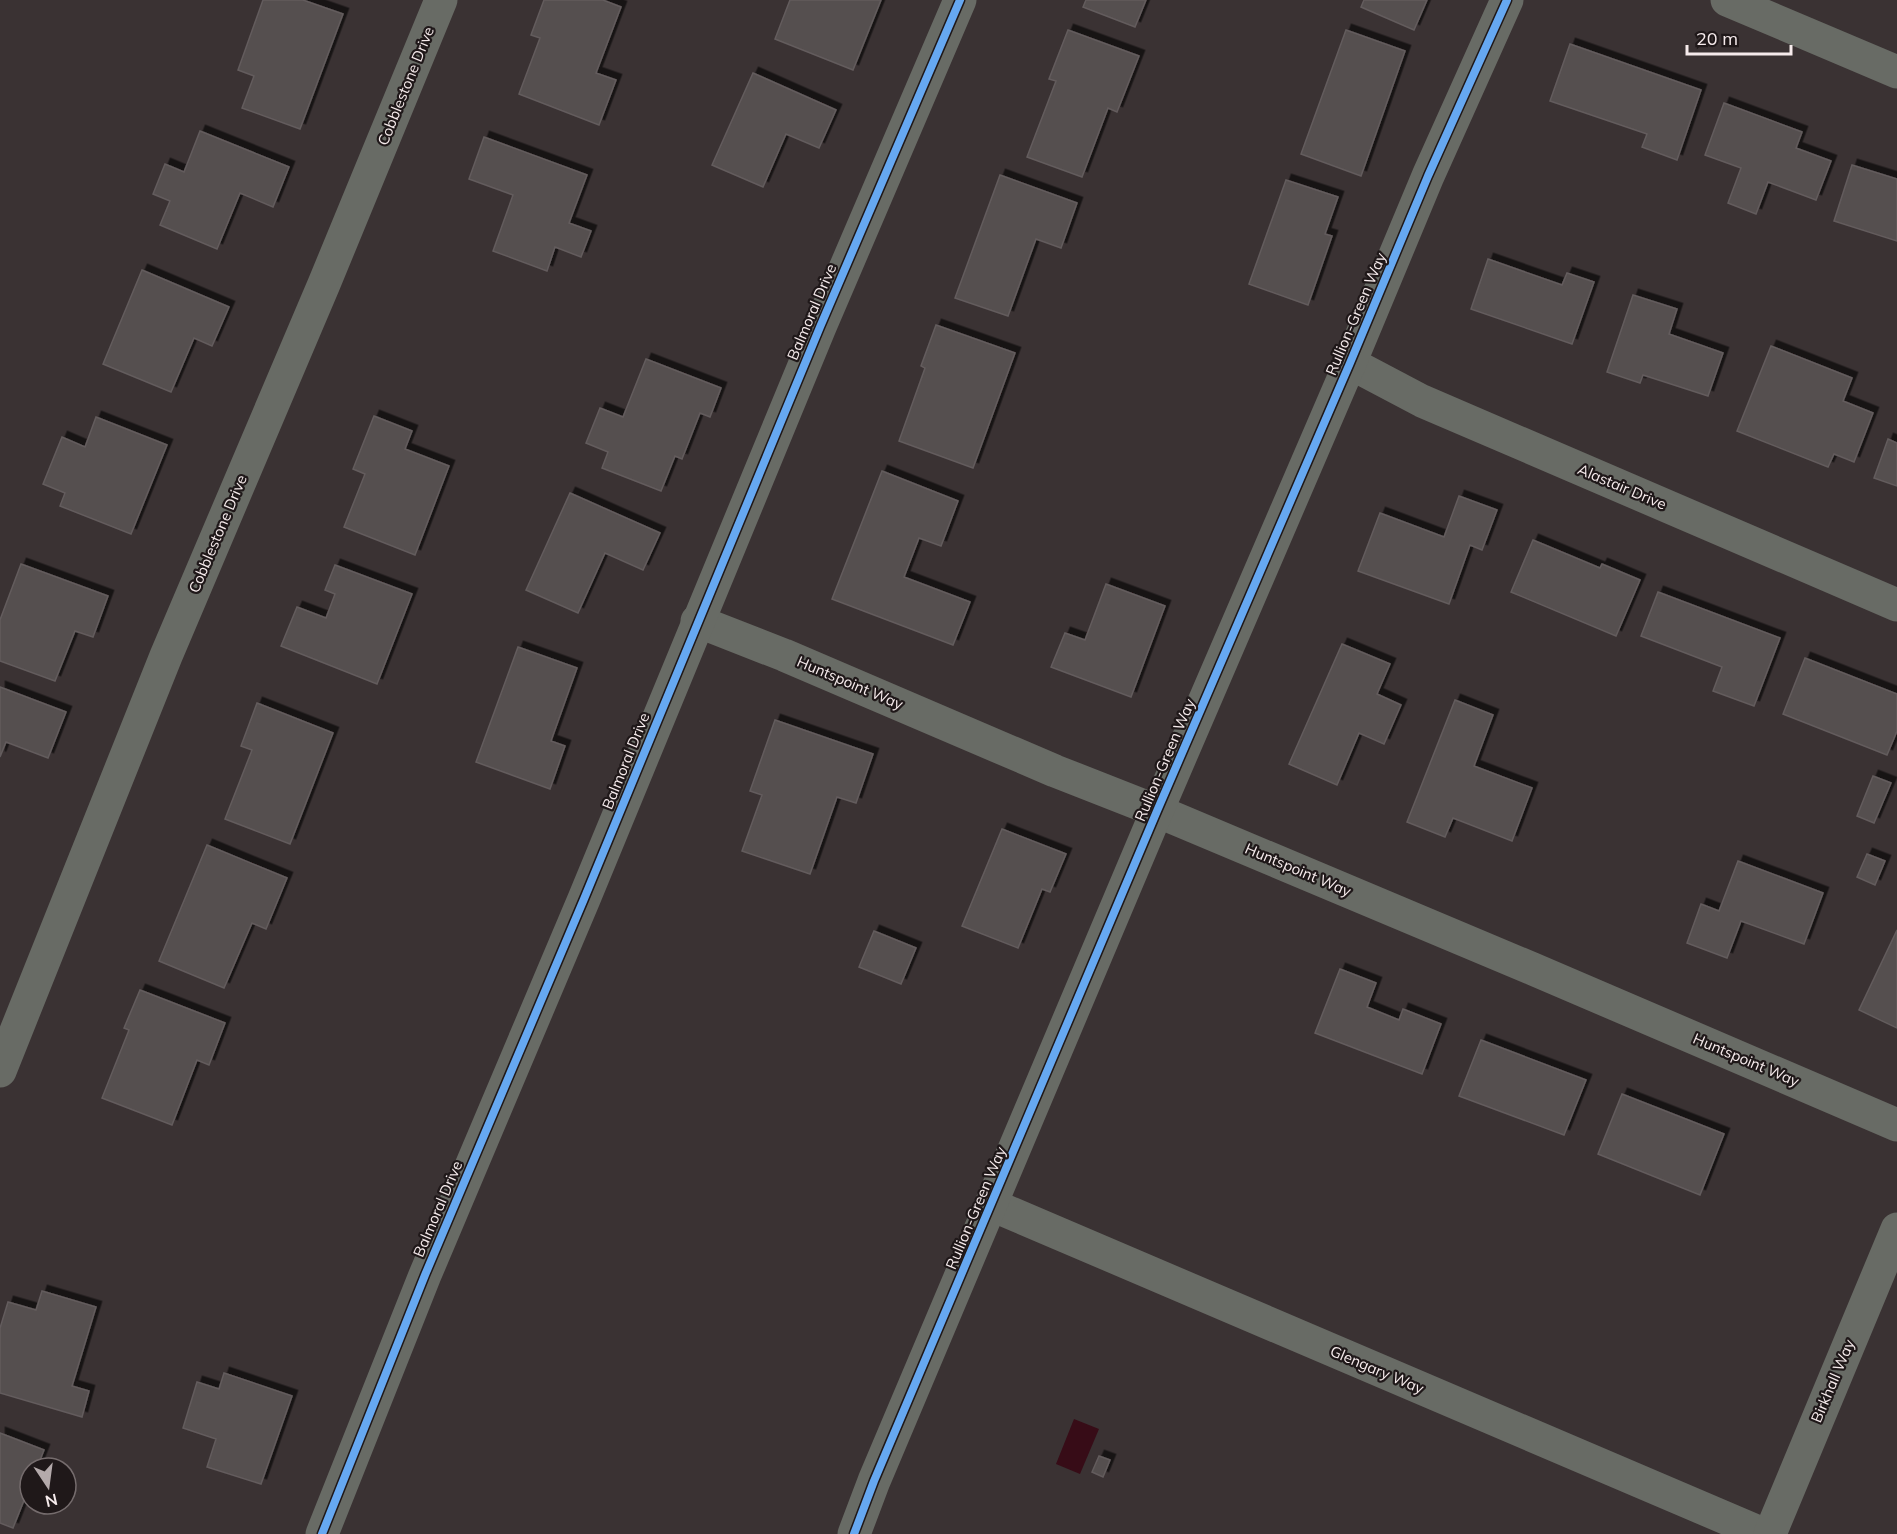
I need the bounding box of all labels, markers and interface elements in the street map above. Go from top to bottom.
scale bar [1687,18,1790,56]
street label: Cobblestone Drive [373,24,438,148]
text: 20 m [1696,27,1738,50]
street label: Rullion-Green Way [1321,250,1390,378]
street label: Balmoral Drive [783,261,840,363]
street label: Alastair Drive [1575,459,1669,514]
street label: Cobblestone Drive [184,472,251,596]
street label: Huntspoint Way [794,652,906,713]
street label: Rullion-Green Way [1130,696,1199,824]
street label: Balmoral Drive [598,710,654,812]
street label: Huntspoint Way [1242,839,1354,900]
street label: Huntspoint Way [1690,1029,1802,1090]
street label: Rullion-Green Way [941,1144,1010,1272]
street label: Balmoral Drive [409,1158,466,1260]
street label: Birkhall Way [1807,1336,1859,1425]
street label: Glengary Way [1327,1341,1427,1398]
north arrow [18,1456,78,1516]
text: N [43,1490,60,1512]

